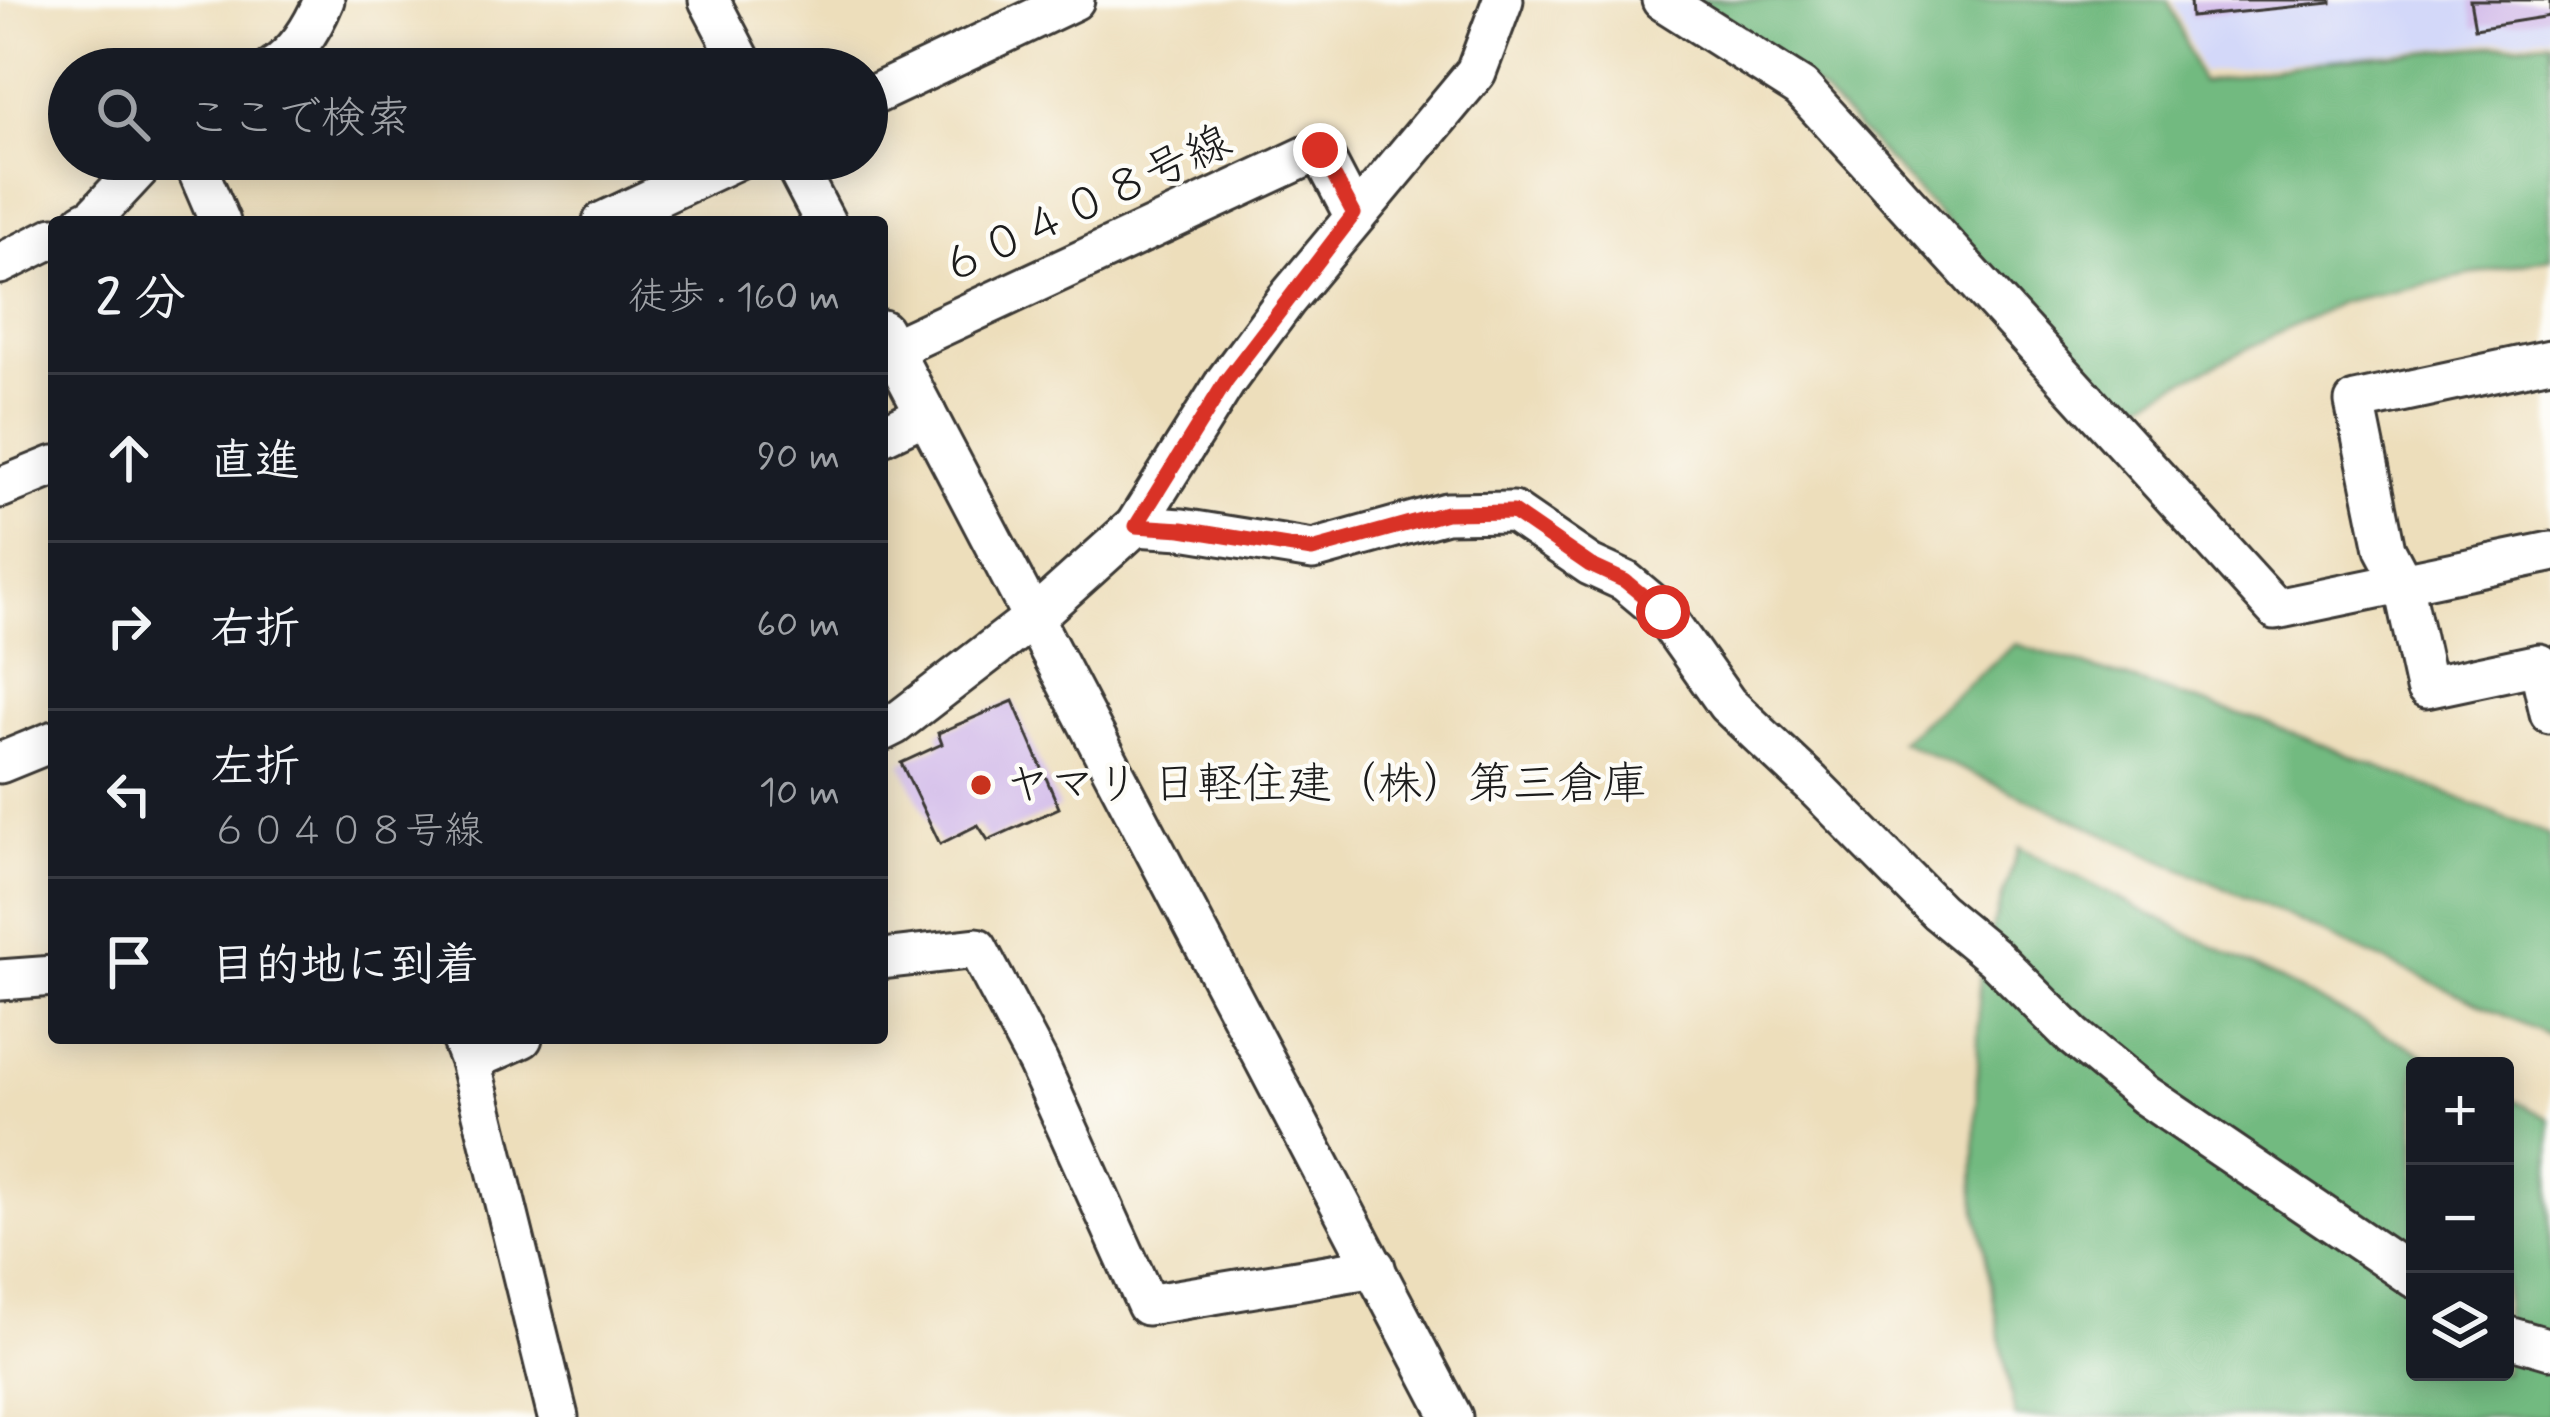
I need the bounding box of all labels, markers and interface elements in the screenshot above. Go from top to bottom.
search box [48,48,888,180]
icon: search [90,81,156,147]
text: ここで検索 [186,90,411,149]
street label: ６０４０８号線 [931,113,1241,299]
route end [1293,123,1347,177]
text: 2 分 [96,267,186,333]
text: 徒歩 · 160 m [628,273,840,324]
icon: ahead [96,425,162,491]
text: 90 m [757,432,840,483]
text: 直進 [210,433,300,492]
route start [1636,585,1690,639]
icon: right [96,593,162,659]
text: 60 m [756,600,840,651]
text: 右折 [210,601,300,660]
text: 左折 [210,739,300,798]
place label: ヤマリ 日軽住建（株）第三倉庫 [1005,756,1647,815]
icon: left [96,761,162,827]
text: 10 m [759,768,840,819]
marker: ヤマリ 日軽住建（株）第三倉庫 [968,772,994,798]
text: ６０４０８号線 [210,807,483,858]
icon: arrive [96,929,162,995]
text: 目的地に到着 [210,937,480,996]
map controls [2406,1057,2514,1381]
button: + [2406,1057,2514,1165]
button: − [2406,1165,2514,1273]
button: layers [2406,1273,2514,1381]

